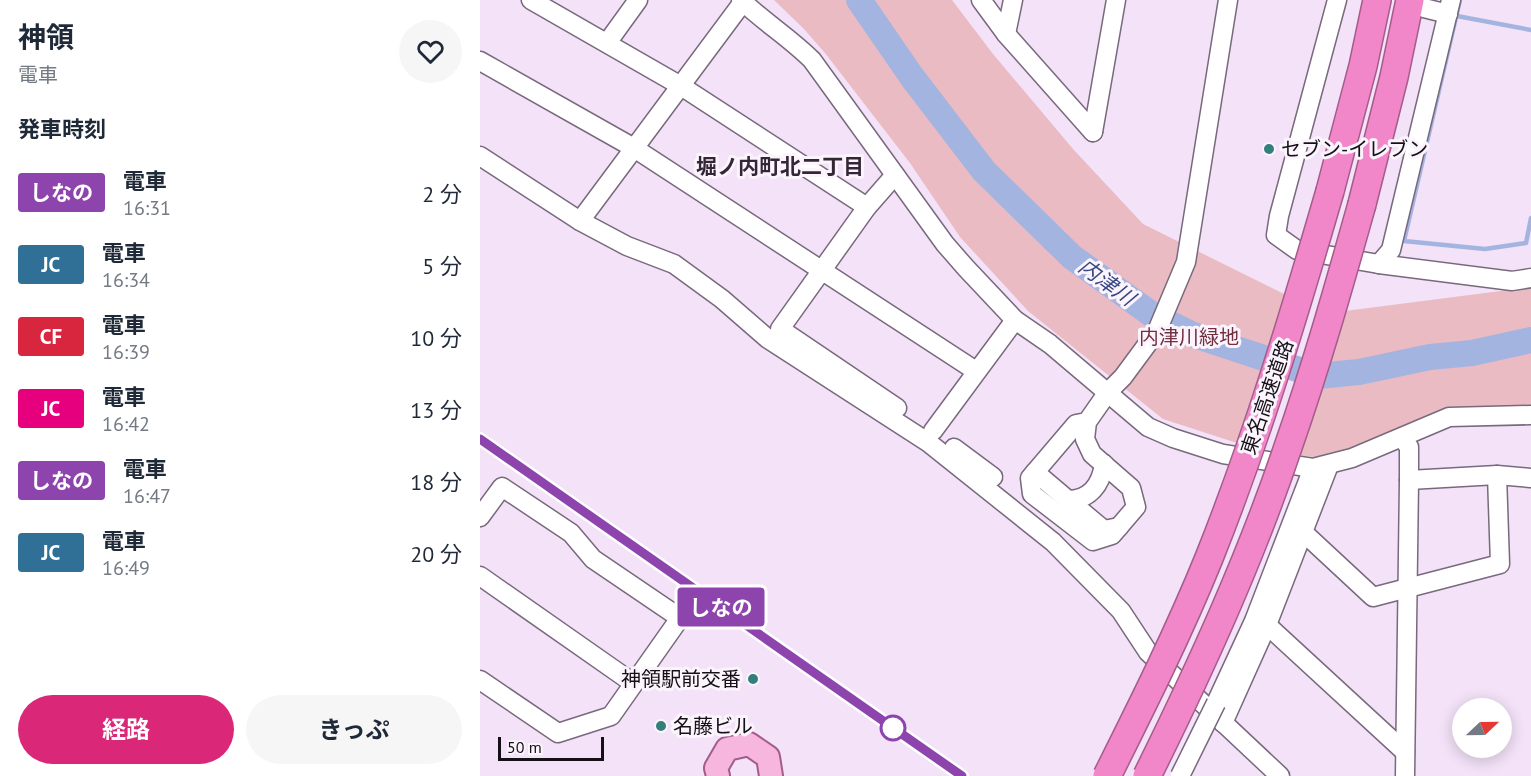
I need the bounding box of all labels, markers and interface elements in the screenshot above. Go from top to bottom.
text: 神領 [18,18,74,55]
button: heart [399,20,462,83]
text: 電車 [18,62,58,88]
text: 発車時刻 [18,115,106,143]
place label: セブン-イレブン [1281,136,1428,162]
marker: セブン-イレブン [1262,142,1276,156]
district label: 堀ノ内町北二丁目 [696,153,864,180]
text: 電車 [123,167,167,195]
text: しなの [30,179,93,206]
text: 2 分 [422,180,462,208]
text: 16:31 [123,195,171,221]
text: 電車 [102,239,146,267]
text: JC [42,251,60,278]
text: 5 分 [422,252,462,280]
water label: 内津川 [1074,253,1142,313]
text: 16:34 [102,267,150,293]
text: 電車 [102,311,146,339]
text: CF [40,323,62,350]
text: 10 分 [410,324,462,352]
park label: 内津川緑地 [1139,324,1239,350]
street label: 東名高速道路 [1235,336,1299,458]
text: 16:39 [102,339,150,365]
text: 電車 [102,383,146,411]
text: JC [42,395,60,422]
text: 13 分 [410,396,462,424]
text: 16:42 [102,411,150,437]
text: 電車 [123,455,167,483]
text: しなの [30,467,93,494]
text: 18 分 [410,468,462,496]
text: 16:47 [123,483,171,509]
text: 電車 [102,527,146,555]
text: JC [42,539,60,566]
text: 20 分 [410,540,462,568]
text: 16:49 [102,555,150,581]
line badge: しなの [686,588,756,626]
text: しなの [690,594,753,621]
place label: 神領駅前交番 [621,666,741,692]
marker: 神領駅前交番 [746,672,760,686]
button: 経路 [18,695,234,764]
button: きっぷ [246,695,462,764]
north arrow [1452,698,1512,758]
map controls [1452,698,1512,758]
place label: 名藤ビル [673,713,753,739]
unlabelled marker [880,715,906,741]
marker: 名藤ビル [654,719,668,733]
scale bar [498,734,604,762]
text: 50 m [507,737,542,757]

